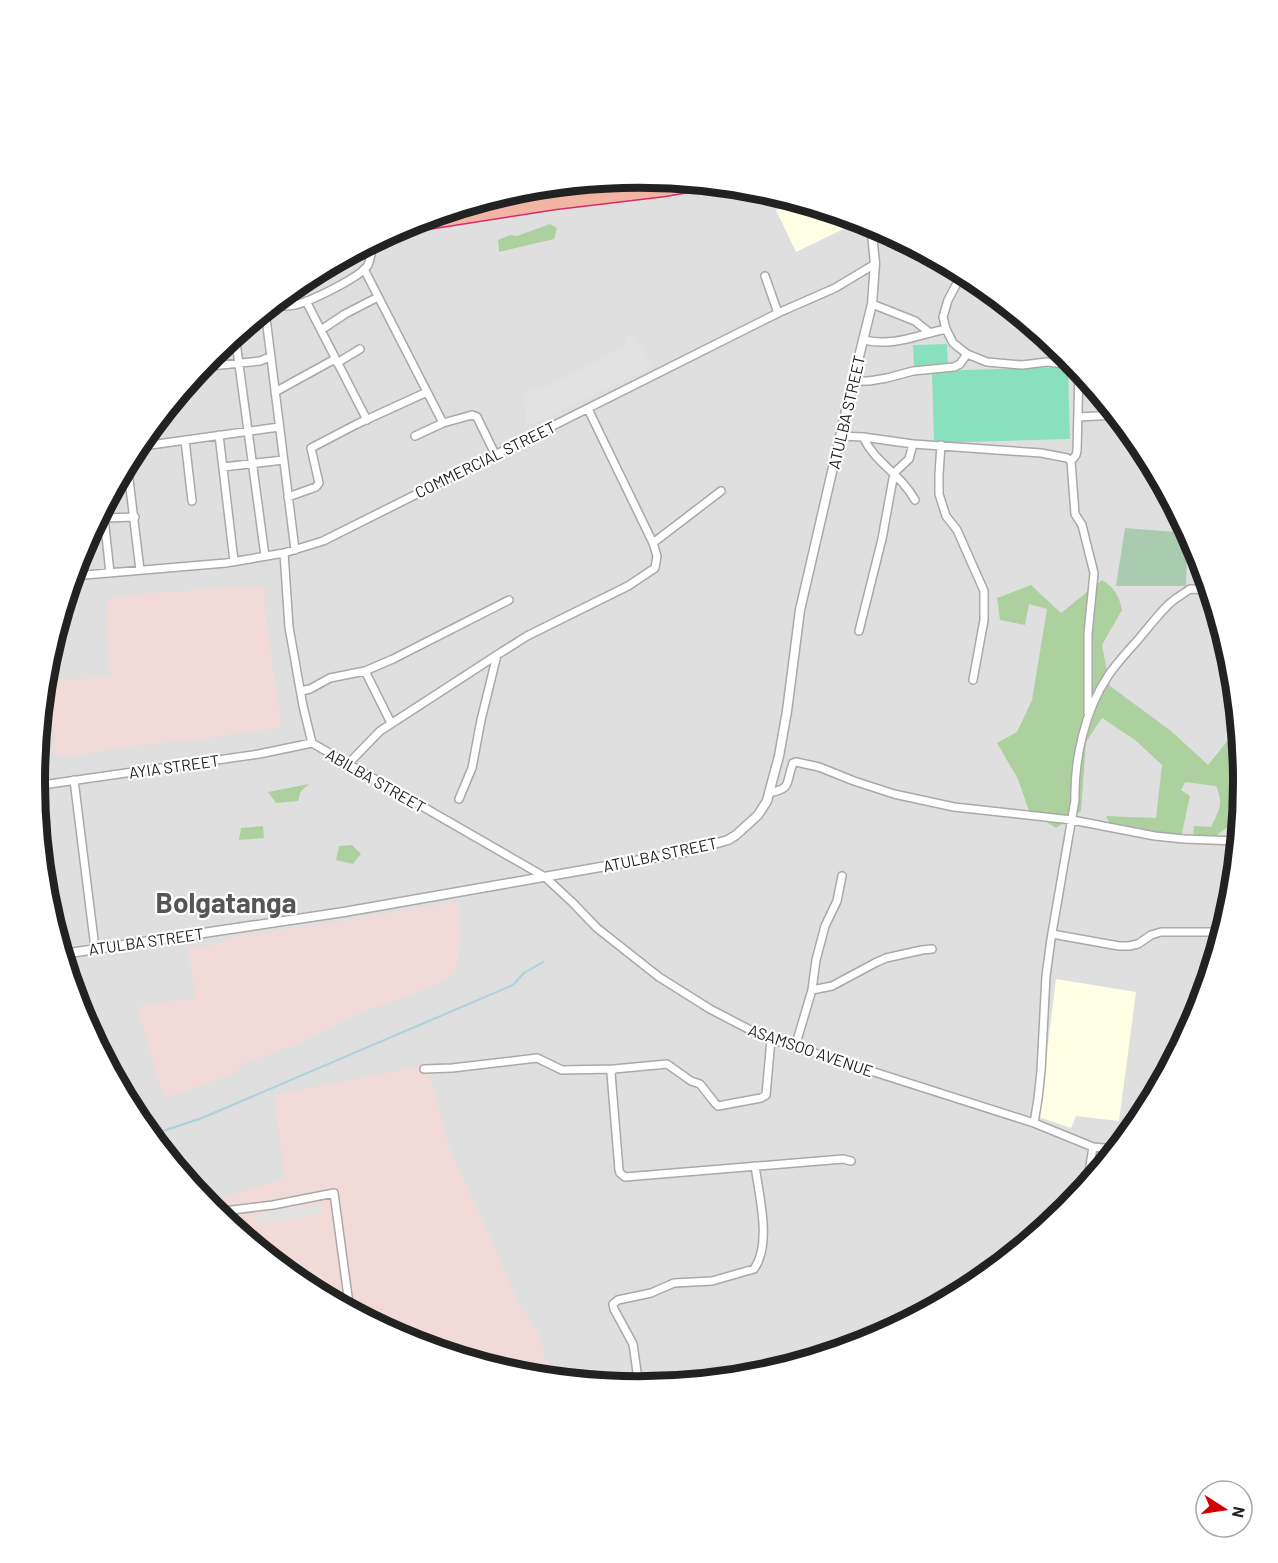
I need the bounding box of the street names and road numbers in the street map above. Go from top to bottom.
street label: ATULBA STREET [824,353,868,471]
street label: COMMERCIAL STREET [412,417,558,501]
street label: ABILBA STREET [323,744,429,816]
street label: AYIA STREET [128,750,220,782]
street label: ATULBA STREET [601,833,719,875]
street label: ATULBA STREET [87,924,205,958]
street label: ASAMSOO AVENUE [746,1020,876,1080]

